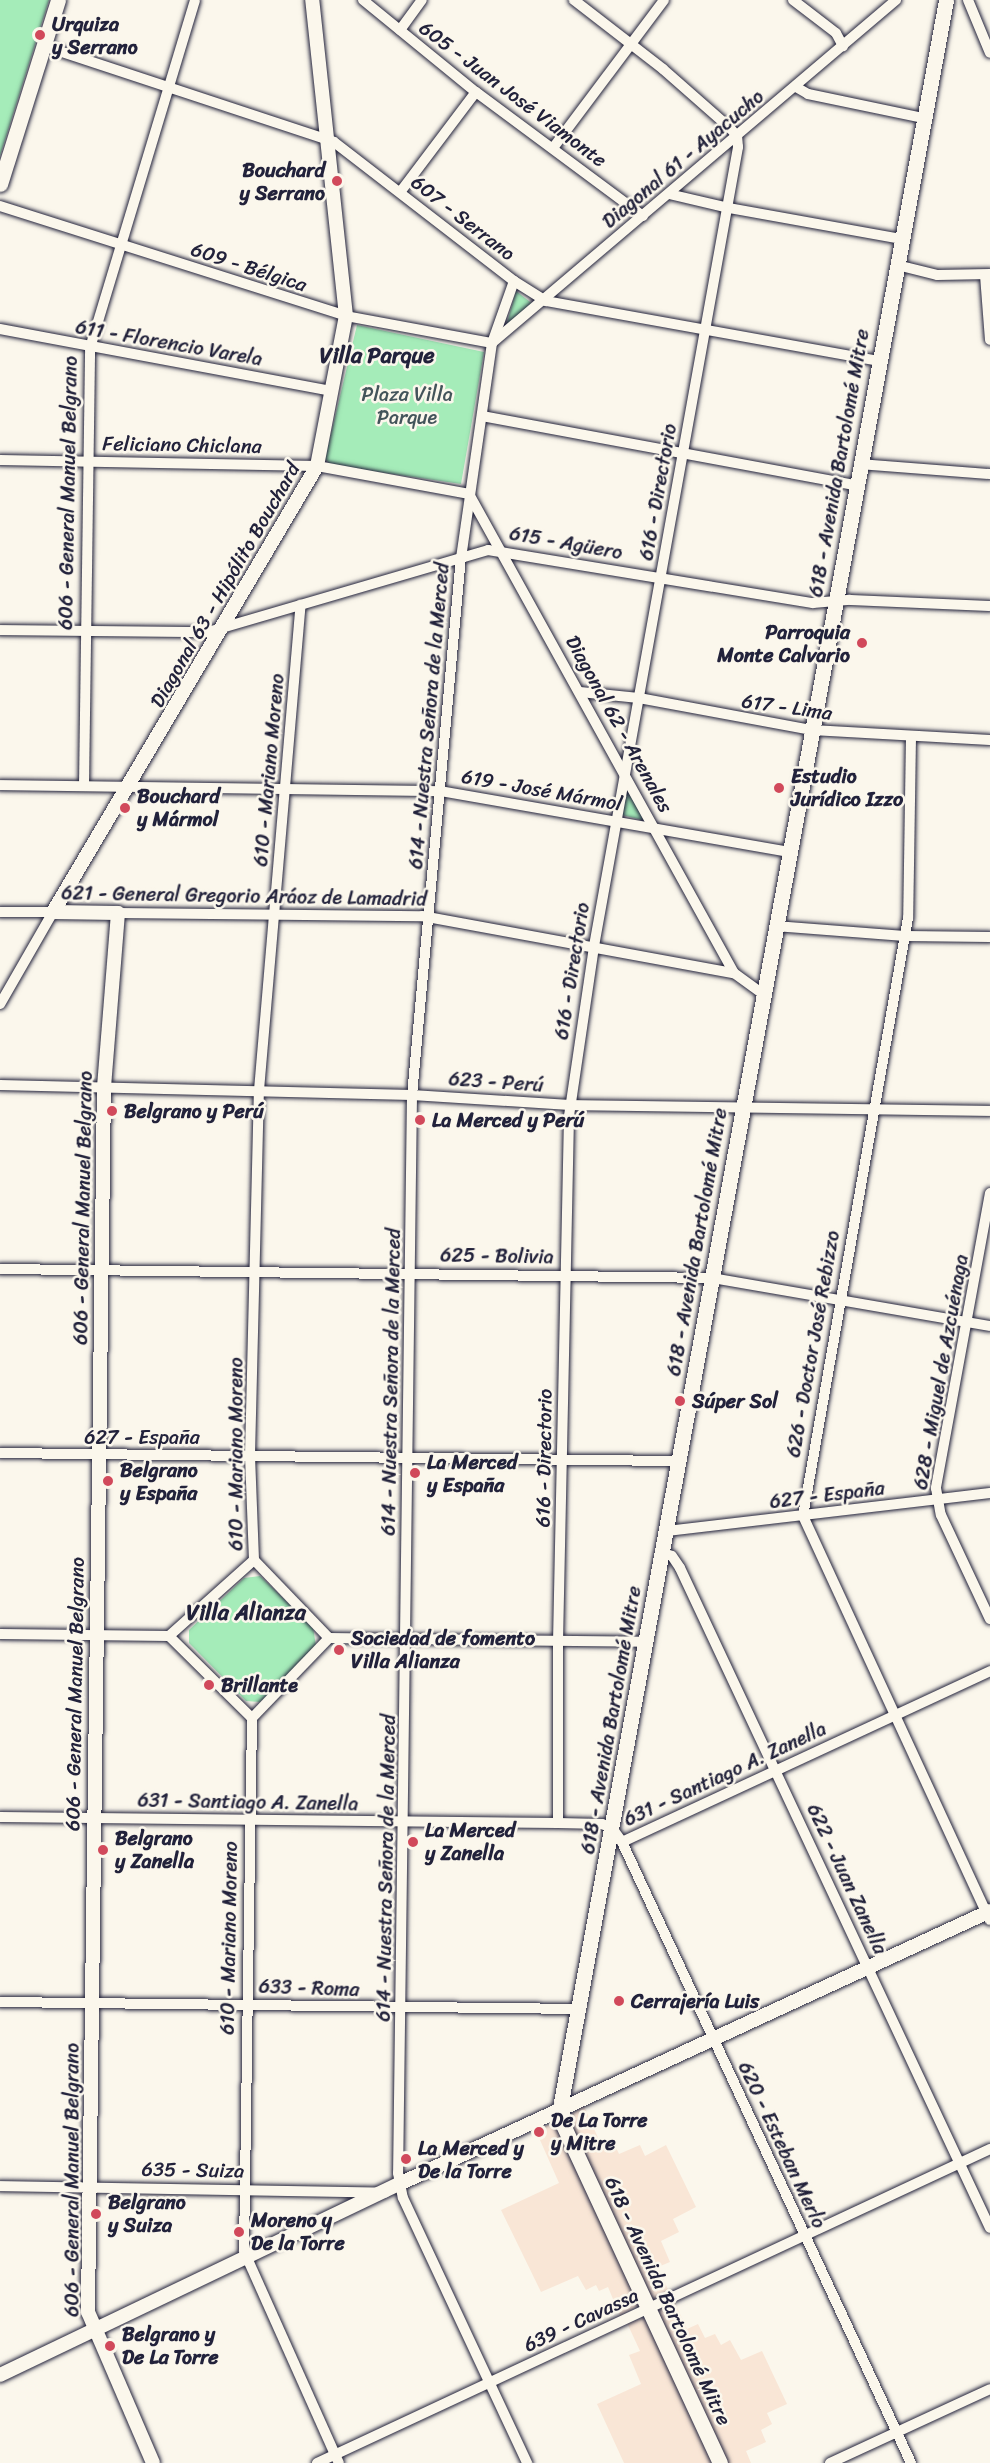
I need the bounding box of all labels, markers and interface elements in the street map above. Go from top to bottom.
place label: Urquiza y Serrano [52,12,138,59]
street label: 605 - Juan José Viamonte [415,16,611,172]
marker: Urquiza y Serrano [33,28,47,42]
street label: Diagonal 61 - Ayacucho [597,84,769,234]
place label: Bouchard y Serrano [239,158,325,205]
street label: 607 - Serrano [406,170,520,266]
marker: Bouchard y Serrano [330,174,344,188]
street label: 609 - Bélgica [188,237,310,297]
street label: 611 - Florencio Varela [73,315,265,371]
street label: 618 - Avenida Bartolomé Mitre [804,327,874,599]
district label: Villa Parque [320,343,434,369]
street label: 606 - General Manuel Belgrano [54,356,82,630]
park label: Plaza Villa Parque [361,383,453,430]
street label: 616 - Directorio [634,422,682,562]
street label: Feliciano Chiclana [102,432,262,458]
street label: Diagonal 63 - Hipólito Bouchard [145,458,305,712]
street label: 615 - Agüero [508,521,624,565]
street label: 614 - Nuestra Señora de la Merced [404,561,454,871]
place label: Parroquia Monte Calvario [717,620,850,667]
street label: Diagonal 62 - Arenales [560,631,678,817]
marker: Parroquia Monte Calvario [855,636,869,650]
street label: 610 - Mariano Moreno [249,672,289,868]
street label: 617 - Lima [740,689,834,725]
street label: 619 - José Mármol [460,764,624,816]
place label: Estudio Jurídico Izzo [791,765,903,812]
marker: Estudio Jurídico Izzo [772,781,786,795]
place label: Bouchard y Mármol [137,784,220,831]
marker: Bouchard y Mármol [118,801,132,815]
street label: 621 - General Gregorio Aráoz de Lamadrid [61,881,427,911]
street label: 616 - Directorio [549,901,595,1041]
street label: 623 - Perú [448,1067,544,1097]
street label: 606 - General Manuel Belgrano [69,1071,97,1345]
place label: Belgrano y Perú [124,1099,264,1123]
marker: Belgrano y Perú [105,1104,119,1118]
street label: 618 - Avenida Bartolomé Mitre [662,1106,732,1378]
place label: La Merced y Perú [432,1108,584,1132]
marker: La Merced y Perú [413,1113,427,1127]
street label: 614 - Nuestra Señora de la Merced [376,1228,406,1536]
street label: 626 - Doctor José Rebizzo [781,1228,845,1460]
street label: 625 - Bolivia [440,1243,554,1269]
street label: 628 - Miguel de Azcuénaga [908,1252,974,1492]
street label: 610 - Mariano Moreno [224,1357,248,1551]
street label: 616 - Directorio [531,1388,557,1528]
place label: Súper Sol [692,1389,778,1413]
marker: Súper Sol [673,1394,687,1408]
street label: 627 - España [84,1425,200,1449]
place label: La Merced y España [427,1450,517,1497]
place label: Belgrano y España [120,1458,198,1505]
marker: La Merced y España [408,1466,422,1480]
marker: Belgrano y España [101,1474,115,1488]
street label: 627 - España [768,1476,886,1514]
street label: 606 - General Manuel Belgrano [61,1557,89,1831]
street label: 618 - Avenida Bartolomé Mitre [576,1584,646,1856]
district label: Villa Alianza [186,1600,306,1626]
place label: Sociedad de fomento Villa Alianza [351,1626,535,1673]
marker: Sociedad de fomento Villa Alianza [332,1643,346,1657]
place label: Brillante [221,1673,298,1697]
marker: Brillante [202,1678,216,1692]
street label: 614 - Nuestra Señora de la Merced [371,1714,401,2022]
street label: 631 - Santiago A. Zanella [620,1716,830,1832]
street label: 631 - Santiago A. Zanella [137,1788,359,1816]
street label: 622 - Juan Zanella [802,1800,892,1958]
place label: La Merced y Zanella [425,1818,515,1865]
place label: Belgrano y Zanella [115,1826,194,1873]
marker: La Merced y Zanella [406,1835,420,1849]
street label: 610 - Mariano Moreno [215,1841,243,2035]
marker: Belgrano y Zanella [96,1843,110,1857]
street label: 633 - Roma [258,1974,360,2002]
place label: Cerrajería Luis [631,1989,759,2013]
marker: Cerrajería Luis [612,1994,626,2008]
street label: 606 - General Manuel Belgrano [60,2043,84,2317]
street label: 620 - Esteban Merlo [733,2057,831,2233]
place label: De La Torre y Mitre [551,2108,649,2155]
marker: De La Torre y Mitre [532,2125,546,2139]
place label: La Merced y De la Torre [418,2136,524,2183]
marker: La Merced y De la Torre [399,2152,413,2166]
street label: 635 - Suiza [142,2157,244,2183]
street label: 618 - Avenida Bartolomé Mitre [600,2173,736,2429]
place label: Belgrano y Suiza [108,2190,186,2237]
marker: Belgrano y Suiza [89,2207,103,2221]
place label: Moreno y De la Torre [251,2208,346,2255]
marker: Moreno y De la Torre [232,2225,246,2239]
street label: 639 - Cavassa [520,2283,642,2357]
place label: Belgrano y De La Torre [122,2322,220,2369]
marker: Belgrano y De La Torre [103,2339,117,2353]

